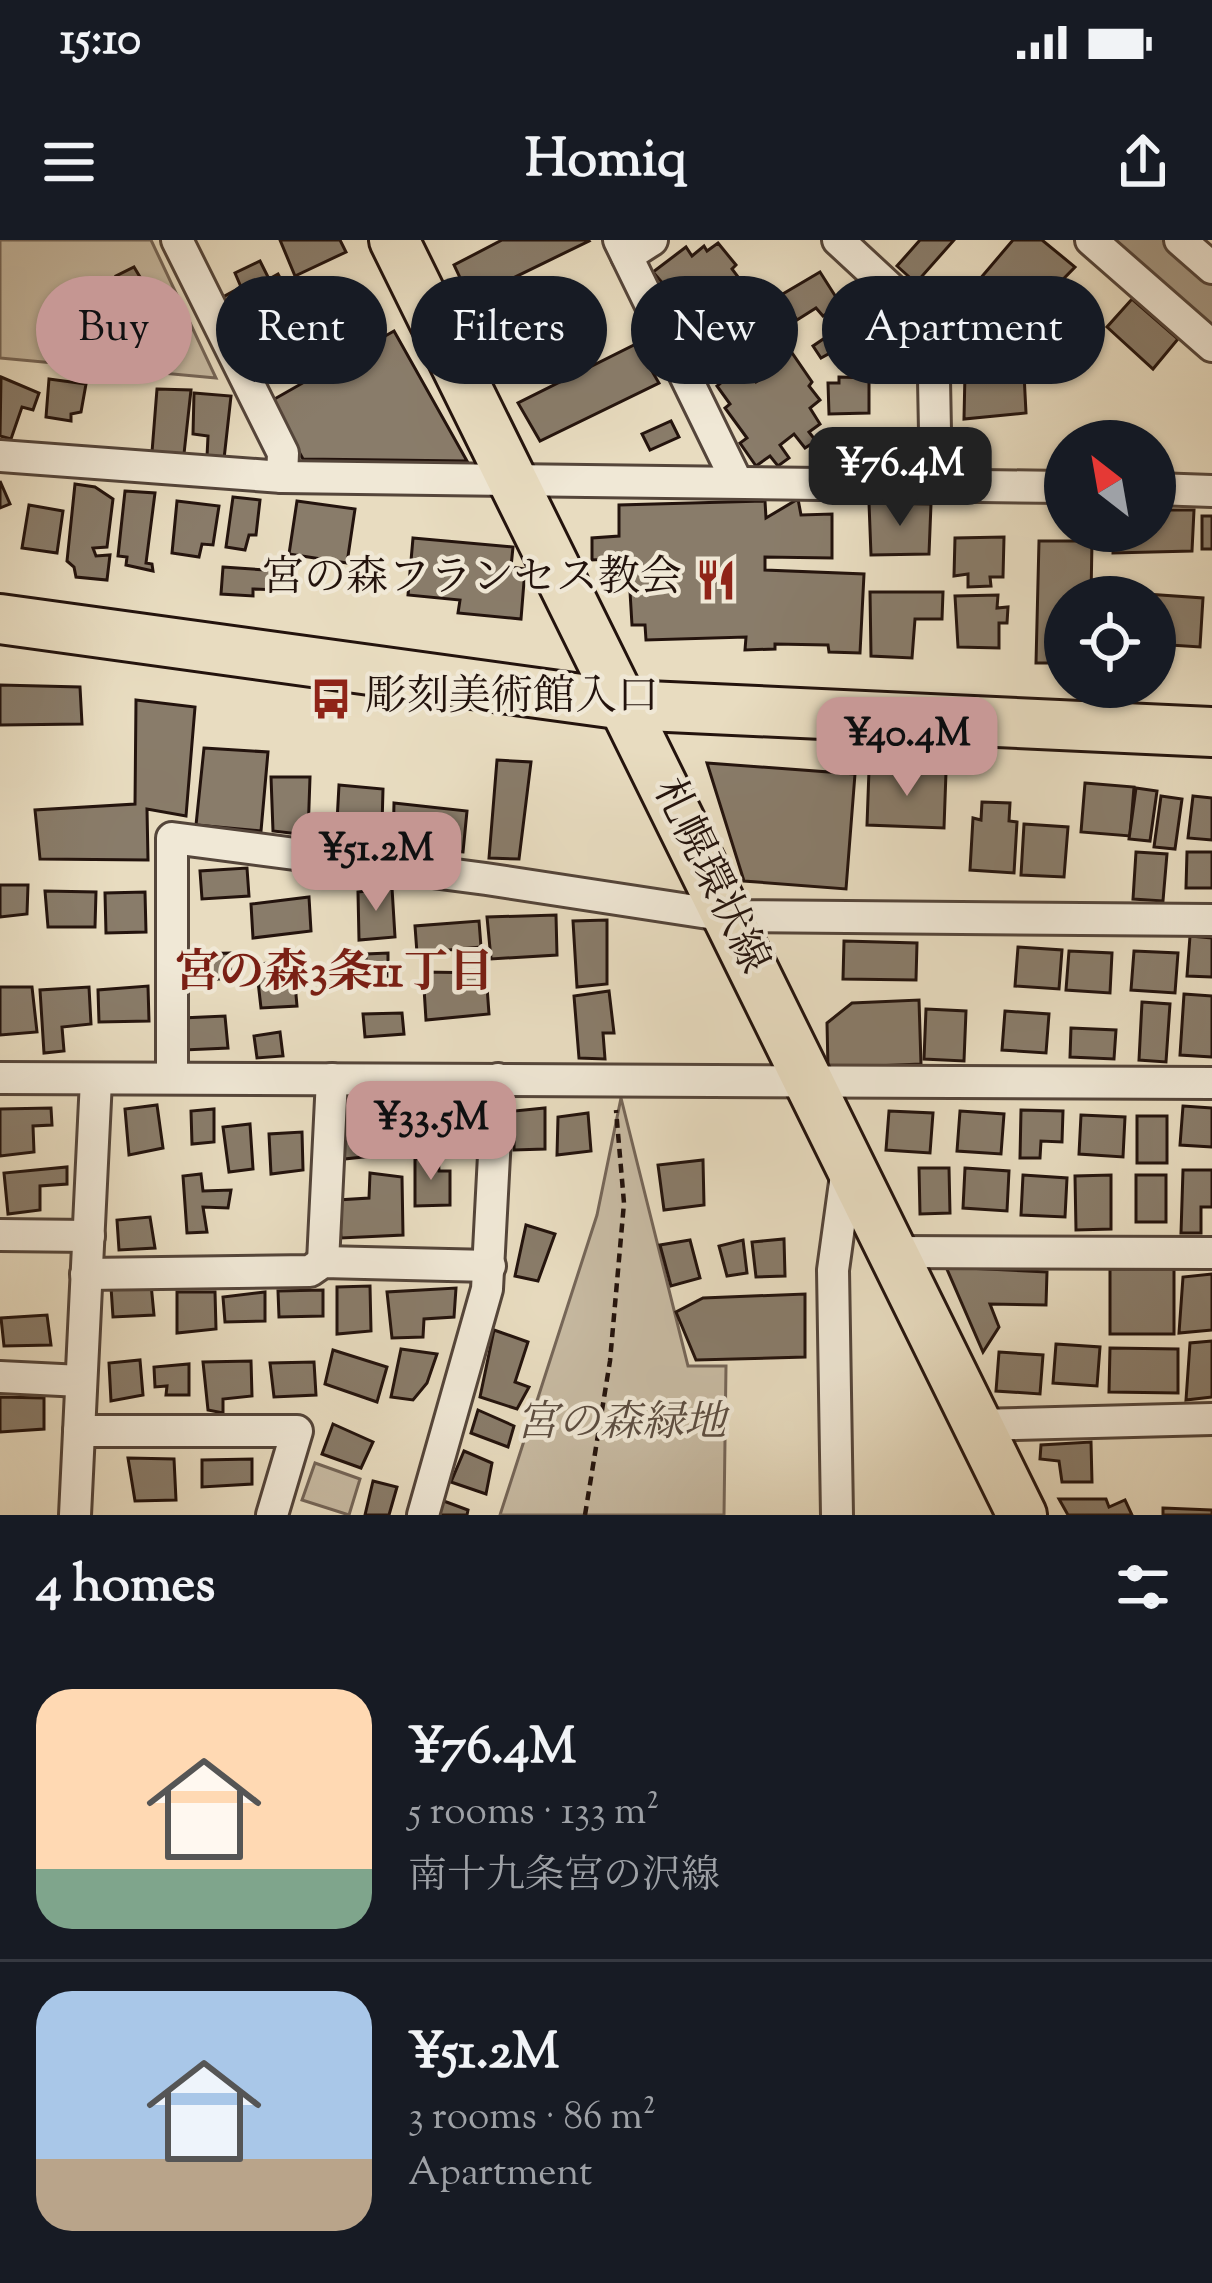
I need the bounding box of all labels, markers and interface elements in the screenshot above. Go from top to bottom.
text: 15:10 [60,10,141,75]
text: Homiq [525,123,687,201]
icon: menu [36,129,102,195]
icon: share [1110,129,1176,195]
chip: Buy [36,276,192,384]
chip: Rent [216,276,387,384]
chip: Filters [411,276,607,384]
chip: New [631,276,798,384]
chip: Apartment [822,276,1105,384]
north arrow [1044,420,1176,552]
map controls [1044,420,1176,708]
pin: ¥76.4M [802,427,998,529]
text: ¥76.4M [836,438,964,494]
place label: 宮の森フランセス教会 [262,550,682,610]
restaurant icon: 宮の森フランセス教会 [693,557,739,603]
button: locate [1044,576,1176,708]
place label: 彫刻美術館入口 [365,669,659,729]
bus stop icon: 彫刻美術館入口 [308,676,354,722]
pin: ¥40.4M [809,697,1005,799]
text: ¥40.4M [843,708,971,764]
street label: 札幌環状線 [636,769,782,985]
pin: ¥51.2M [278,812,474,914]
text: ¥51.2M [318,823,434,879]
district label: 宮の森3条11丁目 [175,943,493,1008]
pin: ¥33.5M [333,1081,529,1183]
text: ¥33.5M [373,1092,489,1148]
park label: 宮の森緑地 [516,1395,730,1455]
text: 4 homes [36,1551,215,1624]
icon: filters [1110,1554,1176,1620]
text: ¥76.4M [408,1713,576,1786]
icon: home [132,1737,276,1881]
text: 5 rooms · 133 m² [408,1786,659,1842]
text: 南十九条宮の沢線 [408,1850,720,1906]
text: ¥51.2M [408,2018,559,2091]
icon: home [132,2039,276,2183]
text: 3 rooms · 86 m² [408,2091,656,2147]
text: Apartment [408,2147,592,2203]

